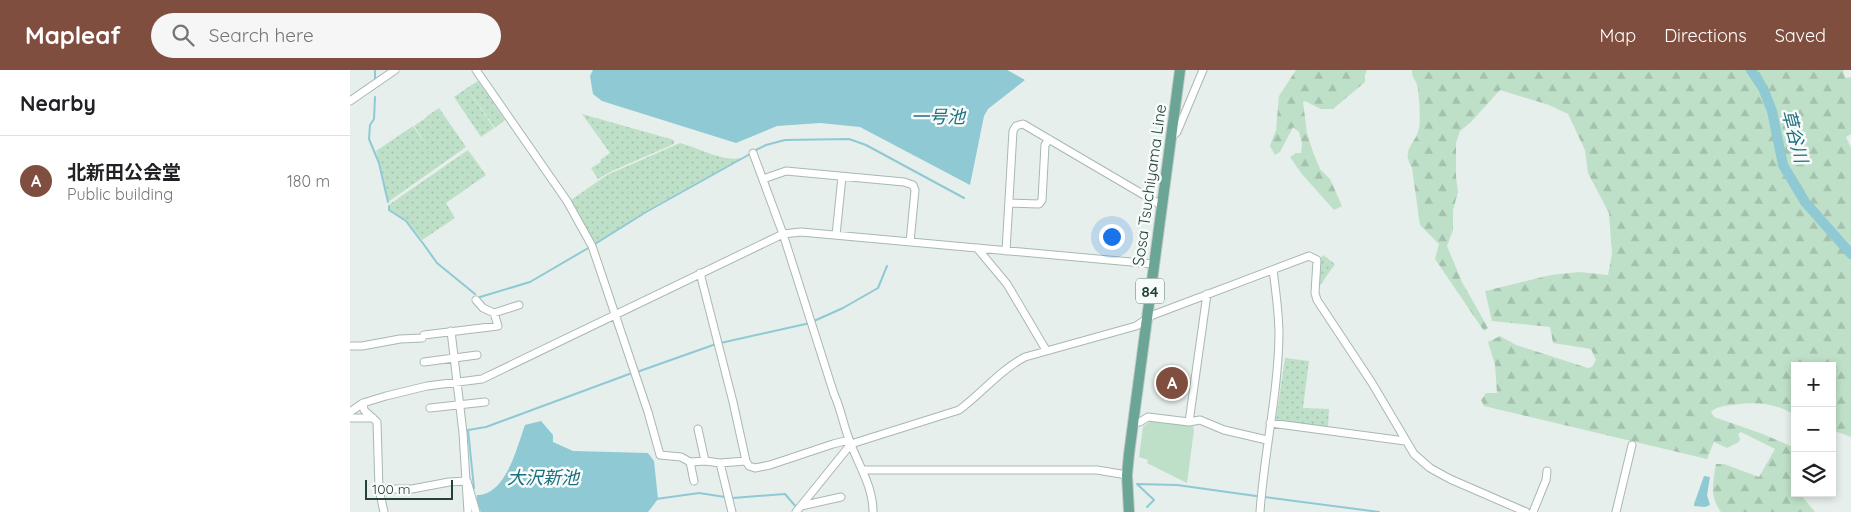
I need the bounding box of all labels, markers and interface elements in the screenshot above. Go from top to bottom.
search box [151,13,501,58]
text: Mapleaf [25,20,121,50]
icon: search [169,21,197,49]
text: Search here [209,23,314,47]
text: Map [1599,24,1636,47]
text: Directions [1664,24,1747,47]
text: Saved [1775,24,1826,47]
text: Nearby [20,90,96,116]
street label: Sosa Tsuchiyama Line [1128,103,1170,267]
water label: 一号池 [911,105,967,128]
water label: 草谷川 [1777,107,1814,167]
text: 北新田公会堂 [67,160,181,184]
text: A [31,171,41,191]
text: 180 m [287,171,330,191]
text: Public building [67,184,173,204]
your location [1099,224,1125,250]
road number: 84 [1136,278,1164,304]
map controls [1791,362,1836,497]
button: + [1791,362,1836,407]
pin: A [1156,364,1188,402]
button: − [1791,407,1836,452]
button: layers [1791,452,1836,497]
water label: 大沢新池 [507,466,581,489]
scale bar [365,477,452,500]
text: 100 m [372,480,410,498]

